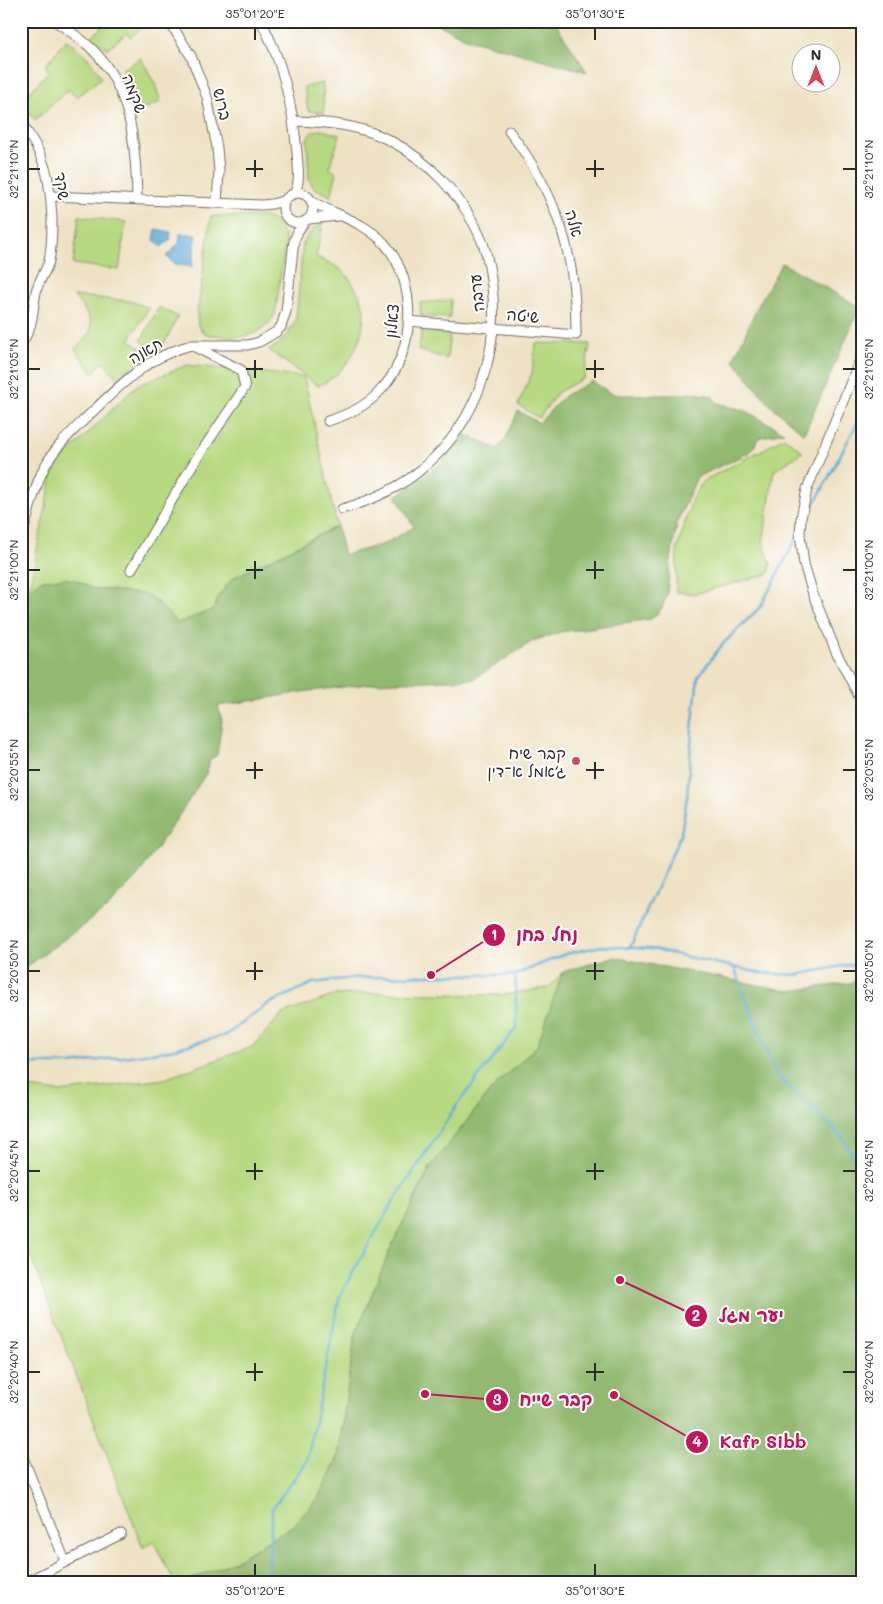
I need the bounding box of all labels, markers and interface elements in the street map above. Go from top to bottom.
text: 35°01'20"E [225,5,285,21]
text: 35°01'30"E [565,5,625,21]
north arrow [790,42,840,92]
text: N [811,45,821,64]
street label: שקמה [118,70,152,116]
street label: ברוש [209,86,237,122]
text: 32°21'10"N [5,140,21,198]
text: 32°21'10"N [860,140,876,198]
street label: שקד [50,171,75,202]
street label: אלה [561,207,589,239]
street label: ערבה [464,273,488,313]
street label: צאלון [379,303,403,339]
street label: שיטה [506,303,540,327]
street label: תאנה [124,332,166,368]
text: 32°21'05"N [5,339,21,399]
text: 32°21'05"N [860,339,876,399]
text: 32°21'00"N [5,540,21,600]
text: 32°21'00"N [860,540,876,600]
text: 32°20'55"N [5,739,21,801]
text: 32°20'55"N [860,739,876,801]
place label: קבר שיח ג׳אמל א־דין [487,742,566,782]
marker: קבר שיח ג׳אמל א־דין [570,755,582,767]
callout: נחל בחן [482,918,588,951]
text: נחל בחן [516,922,578,946]
text: 1 [491,924,497,944]
text: 32°20'50"N [5,940,21,1002]
text: 32°20'50"N [860,940,876,1002]
text: 32°20'45"N [5,1140,21,1202]
text: 32°20'45"N [860,1140,876,1202]
callout: יער מגל [684,1299,794,1332]
text: יער מגל [719,1303,784,1327]
text: 2 [692,1305,700,1325]
text: 32°20'40"N [5,1341,21,1403]
text: 32°20'40"N [860,1341,876,1403]
callout: קבר שייח [484,1383,602,1416]
text: קבר שייח [519,1387,593,1411]
text: 3 [492,1389,502,1409]
callout: Kafr Sibb [685,1425,816,1458]
text: Kafr Sibb [720,1429,806,1453]
text: 4 [692,1431,702,1451]
text: 35°01'20"E [225,1582,285,1598]
text: 35°01'30"E [565,1582,625,1598]

